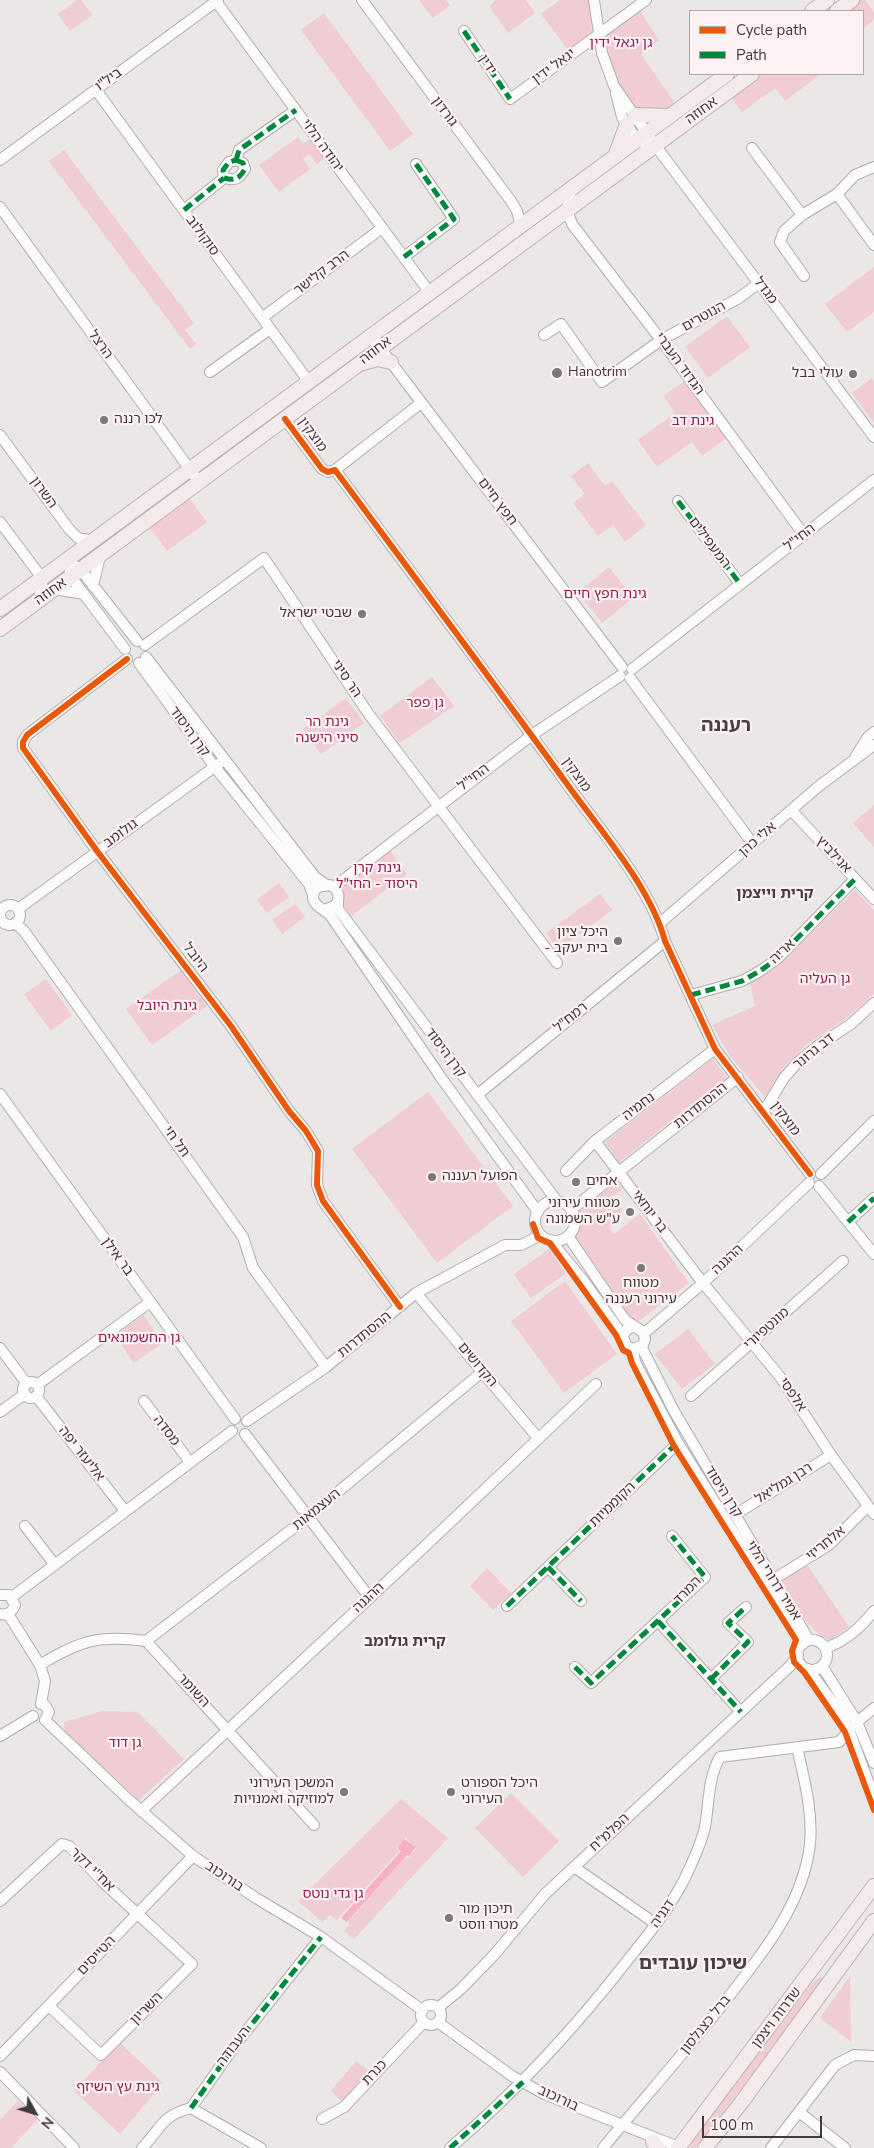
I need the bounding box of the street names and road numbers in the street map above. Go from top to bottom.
street label: יגאל ידין [529,46,579,88]
street label: ידין [474,52,500,78]
street label: ביל"ו [92,65,126,95]
street label: גורדון [427,94,461,130]
street label: אחוזה [683,94,721,128]
street label: יהודה הלוי [297,116,347,176]
street label: סוקולוב [182,213,222,259]
street label: הרב קלישר [291,247,353,299]
street label: מגדל [749,274,781,308]
street label: הנוטרים [679,298,729,336]
street label: הרצל [84,327,116,363]
street label: הגדוד העברי [651,329,707,399]
street label: אחוזה [357,334,395,368]
street label: מוצקין [294,414,330,456]
street label: השרון [26,474,60,512]
street label: חפץ חיים [474,475,520,529]
street label: המעפילים [684,514,734,572]
street label: החי"ל [781,521,819,555]
street label: אחוזה [32,575,70,609]
street label: הר סיני [327,657,365,701]
street label: קרן היסוד [165,704,213,760]
street label: מוצקין [558,754,594,796]
street label: החי"ל [455,761,493,795]
street label: גולומב [101,816,141,852]
street label: אלי כהן [736,819,780,861]
street label: אנילביץ [812,833,854,877]
street label: אריה [767,936,799,968]
street label: היובל [179,940,211,976]
street label: רמח"ל [551,999,591,1037]
street label: קרן היסוד [421,1025,469,1081]
street label: דב גרונר [790,1030,838,1074]
street label: ההסתדרות [671,1079,731,1133]
street label: נחמיה [619,1089,659,1125]
street label: מוצקין [767,1098,803,1140]
street label: תל חי [159,1123,193,1161]
street label: בר יוחאי [628,1187,670,1237]
street label: בר אילן [98,1235,136,1279]
street label: ההגנה [709,1241,747,1279]
street label: מונטפיורי [741,1304,793,1354]
street label: ההסתדרות [335,1308,395,1362]
street label: הקדושים [454,1339,500,1391]
street label: אלפסי [775,1375,809,1415]
street label: מסדה [149,1412,183,1450]
street label: אליעזר יפה [54,1423,108,1485]
street label: רבן גמליאל [752,1460,816,1508]
street label: קרן היסוד [701,1463,745,1521]
street label: הקוממיות [586,1479,640,1531]
street label: העצמאות [290,1486,344,1534]
street label: אלחריזי [803,1523,849,1565]
street label: אמיר דרורי הלוי [742,1538,804,1624]
street label: המרד [671,1573,705,1609]
street label: ההגנה [350,1579,388,1617]
street label: השומר [173,1671,213,1711]
street label: הפלמ"ח [587,1810,633,1856]
street label: אח''י דקר [66,1845,118,1895]
street label: בורוכוב [201,1858,247,1896]
street label: דגניה [647,1897,679,1931]
street label: הטייסים [74,1933,120,1979]
street label: שדרות ויצמן [749,1984,805,2052]
street label: השריון [127,1989,167,2029]
street label: ברל כצנלסון [677,1992,735,2058]
street label: העבודה [214,2024,254,2070]
street label: כנרת [359,2057,391,2089]
street label: בורוכוב [535,2082,581,2116]

